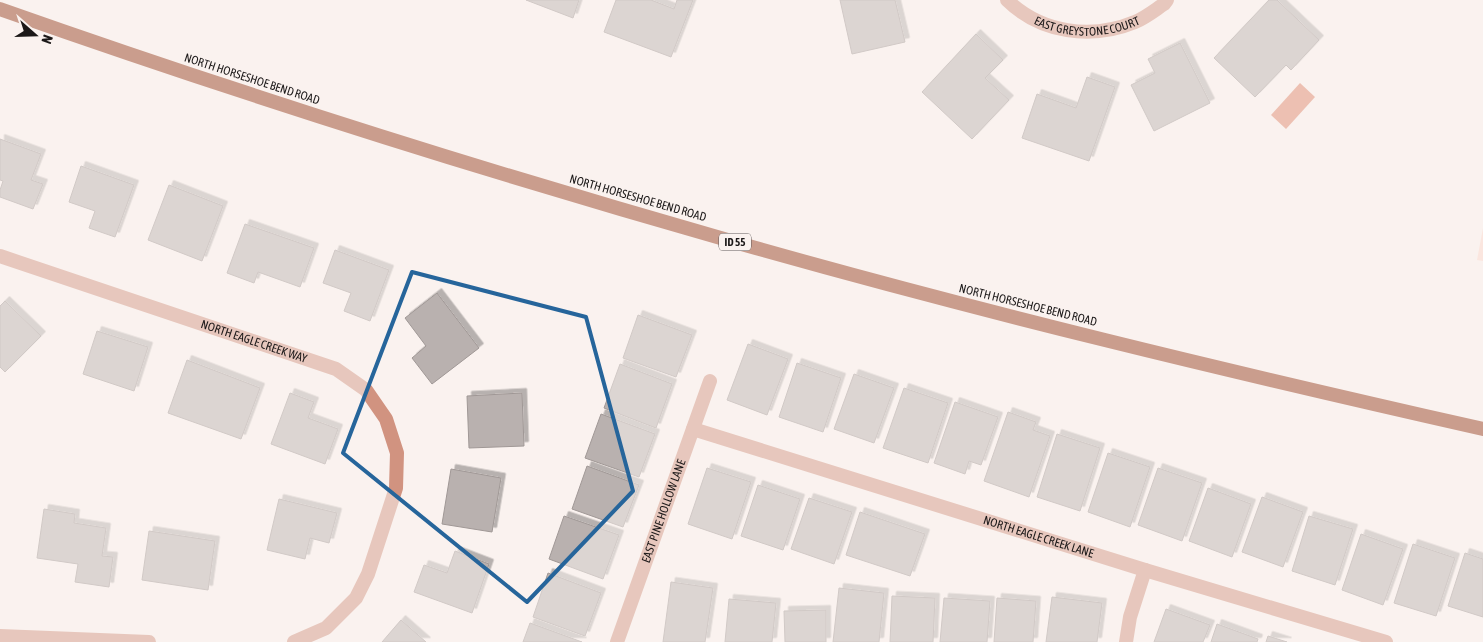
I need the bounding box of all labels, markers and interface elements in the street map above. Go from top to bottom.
north arrow [10,10,60,60]
street label: EAST GREYSTONE COURT [1033,10,1141,24]
text: EAST GREYSTONE COURT [1032,13,1142,39]
text: N [38,33,56,46]
street label: NORTH HORSESHOE BEND ROAD [182,50,322,108]
street label: NORTH HORSESHOE BEND ROAD [568,172,708,224]
road number: ID 55 [719,233,751,250]
street label: NORTH HORSESHOE BEND ROAD [958,281,1099,329]
street label: NORTH EAGLE CREEK WAY [199,317,310,366]
street label: EAST PINE HOLLOW LANE [639,457,689,565]
street label: NORTH EAGLE CREEK LANE [982,513,1095,561]

